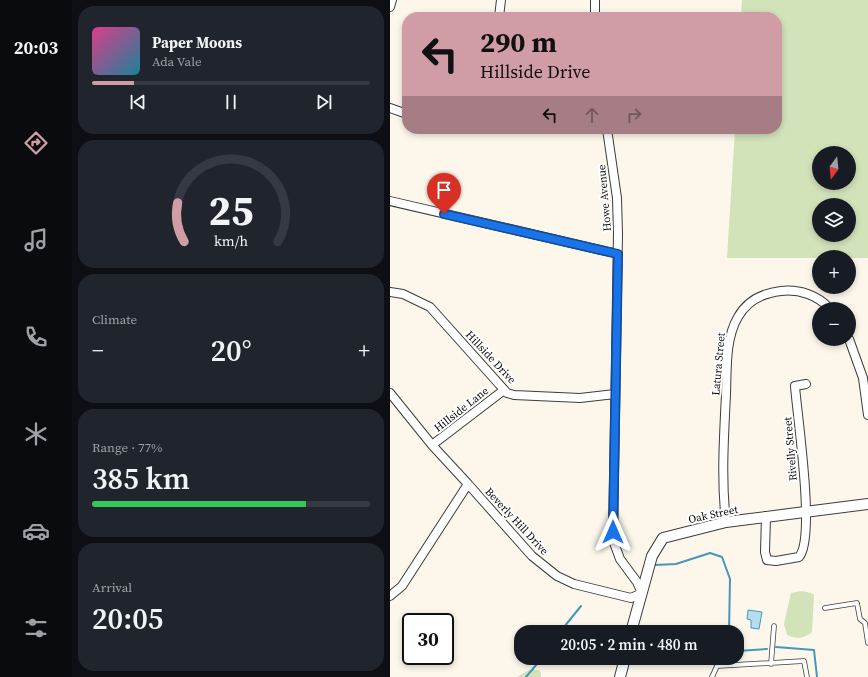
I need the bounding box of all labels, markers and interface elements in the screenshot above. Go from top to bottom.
text: 290 m [480,23,557,61]
icon: left [414,28,466,80]
text: Paper Moons [152,32,242,53]
text: 20:03 [14,35,58,60]
text: Ada Vale [152,53,202,70]
text: Hillside Drive [480,59,590,84]
icon: previous [127,91,149,113]
icon: pause [220,91,242,113]
icon: next [313,91,335,113]
icon: left [539,104,561,126]
icon: ahead [581,104,603,126]
icon: right [623,104,645,126]
icon: directions [22,129,50,157]
north arrow [812,146,856,190]
map controls [812,146,856,346]
street label: Howe Avenue [594,164,615,232]
pin [427,173,461,214]
icon: arrive [433,179,455,201]
text: 25 [208,182,254,239]
button: layers [812,198,856,242]
icon: music [22,226,50,254]
text: km/h [214,231,248,251]
button: + [812,250,856,294]
button: − [812,302,856,346]
text: Climate [92,311,137,328]
icon: phone [22,323,50,351]
street label: Hillside Drive [462,328,519,387]
text: 20° [210,330,252,371]
street label: Latura Street [708,331,729,396]
text: − [92,335,104,365]
text: + [358,335,370,365]
street label: Hillside Lane [431,383,492,435]
street label: Rivelly Street [780,416,801,482]
icon: climate [22,420,50,448]
text: Range · 77% [92,439,163,456]
text: 385 km [92,458,190,499]
street label: Beverly Hill Drive [482,484,552,558]
street label: Oak Street [687,502,740,527]
position arrow [592,511,634,553]
icon: car [22,517,50,545]
text: Arrival [92,579,132,596]
text: 20:05 [92,598,163,639]
speed limit sign: 30 [402,613,454,665]
icon: filters [22,614,50,642]
text: 20:05 · 2 min · 480 m [561,634,697,655]

